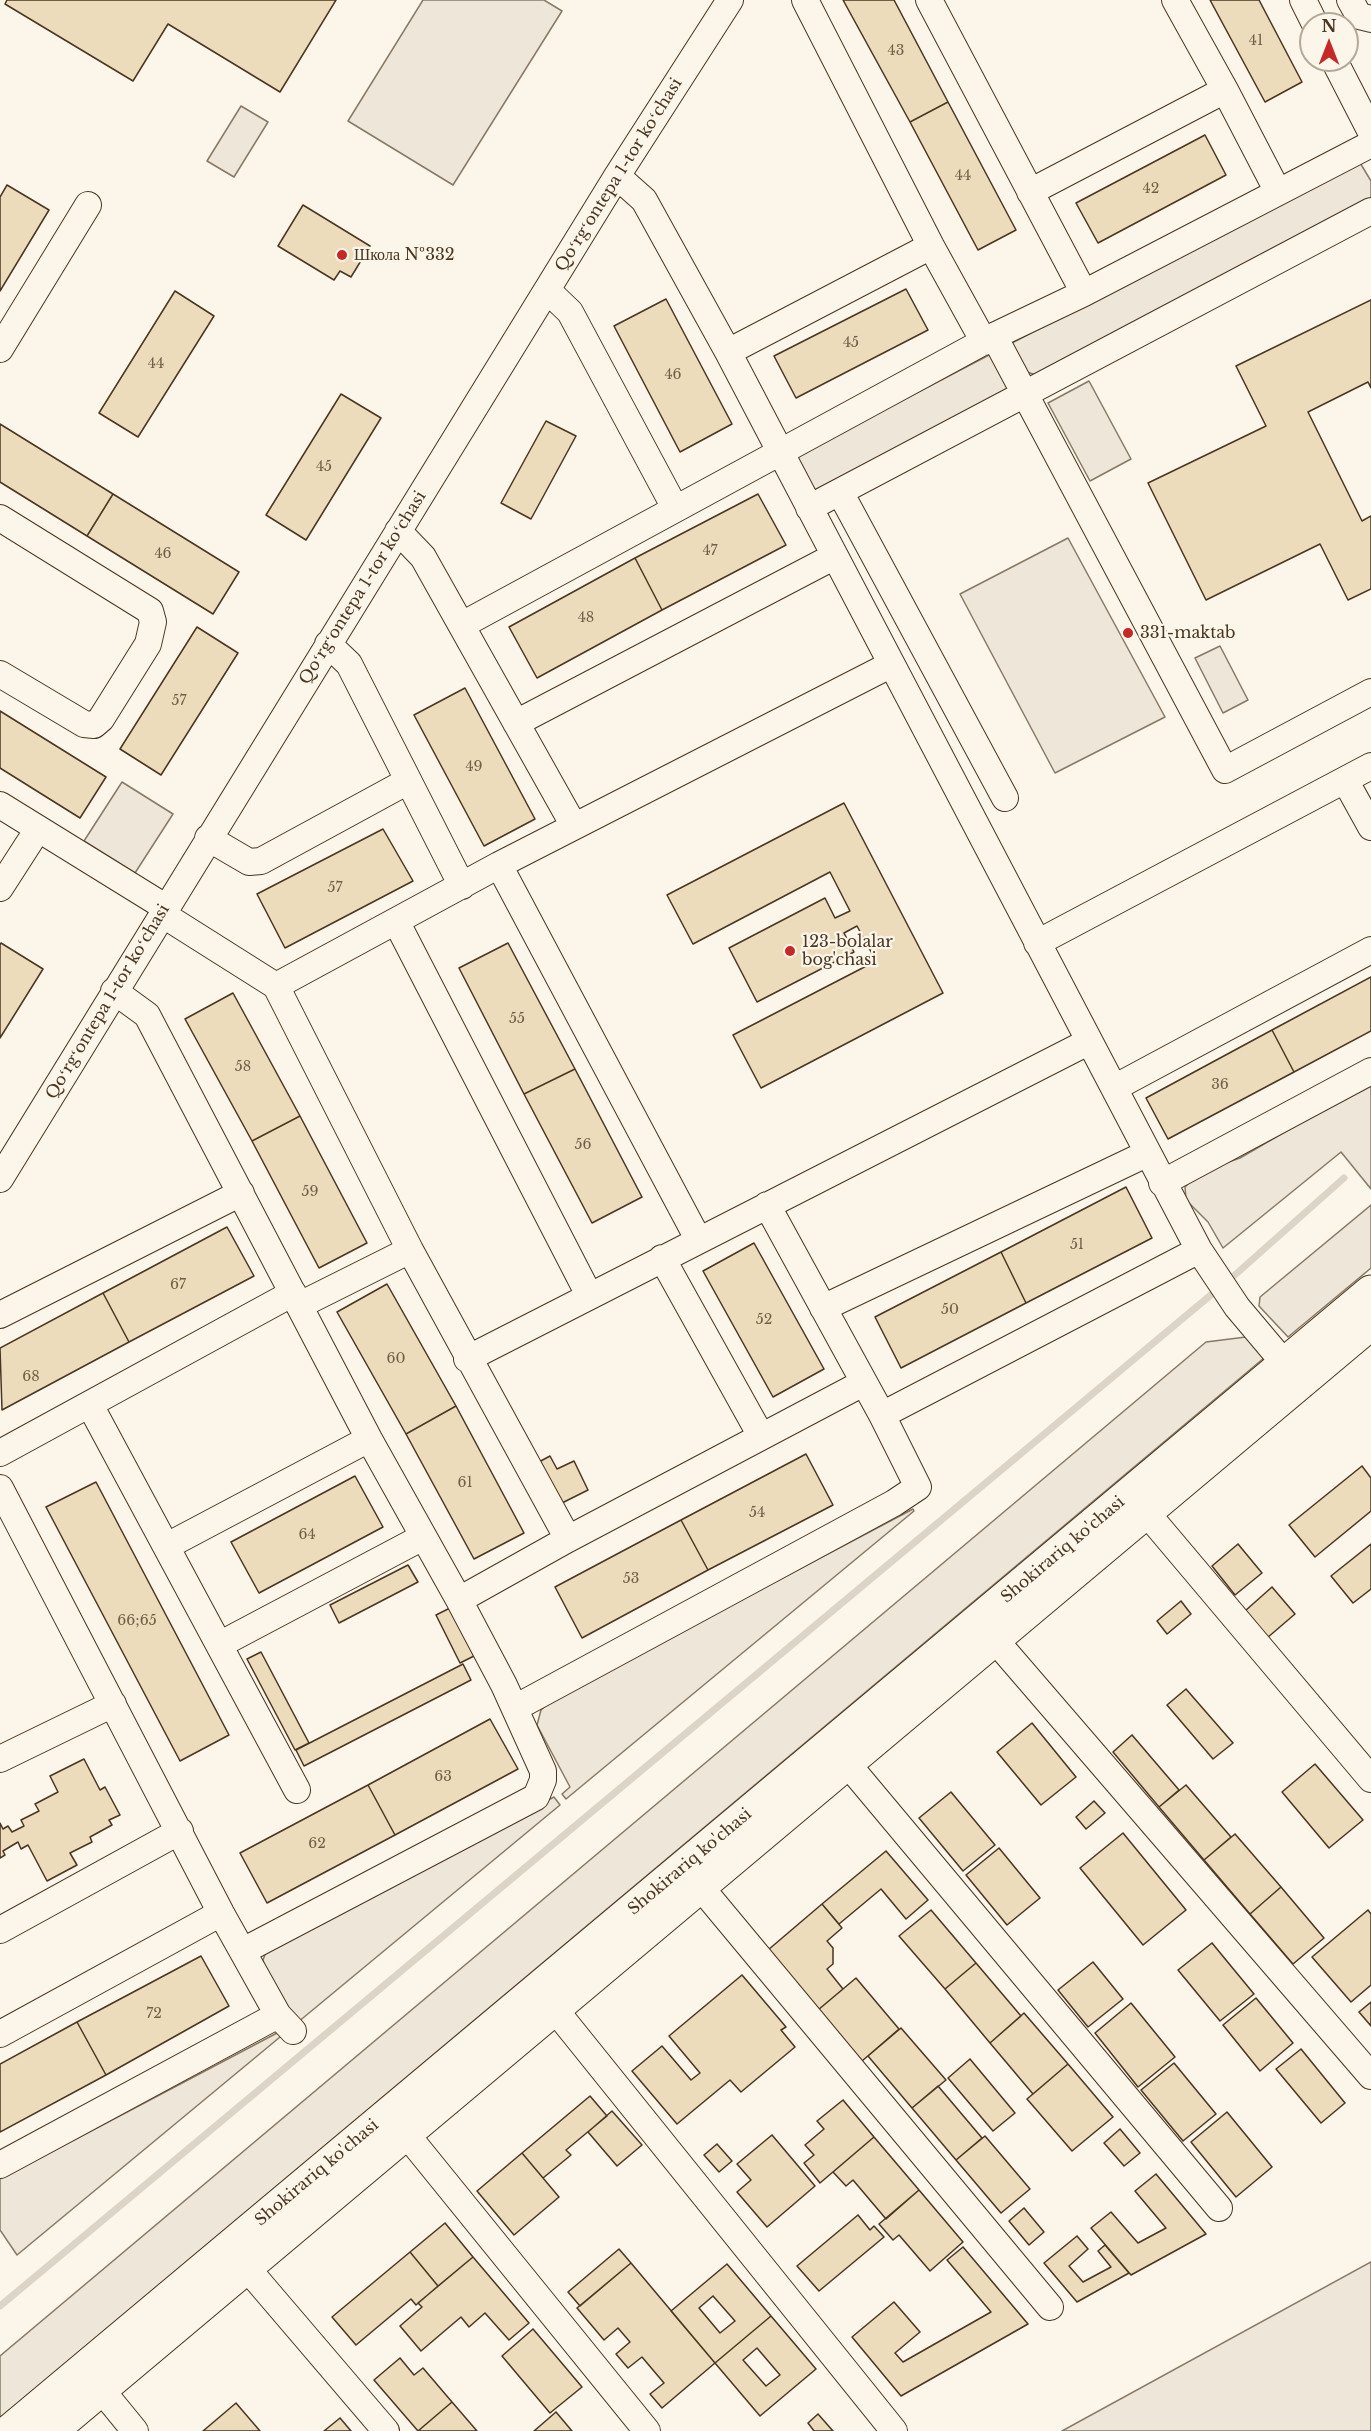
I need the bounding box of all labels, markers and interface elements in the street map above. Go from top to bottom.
north arrow [1299,12,1359,72]
text: N [1321,16,1337,36]
house number: 41 [1249,33,1263,49]
house number: 43 [888,43,904,59]
street label: Qoʻrgʻontepa 1-tor koʻchasi [551,75,687,275]
house number: 44 [955,168,971,184]
house number: 42 [1143,181,1159,197]
place label: Школа №332 [354,245,455,265]
marker: Школа №332 [335,248,349,262]
house number: 45 [843,335,859,351]
house number: 44 [148,356,164,372]
house number: 46 [664,367,682,383]
house number: 45 [316,459,332,475]
street label: Qoʻrgʻontepa 1-tor koʻchasi [295,488,431,688]
house number: 47 [702,543,718,559]
house number: 46 [154,546,172,562]
house number: 48 [578,610,594,626]
place label: 331-maktab [1140,623,1236,643]
marker: 331-maktab [1121,626,1135,640]
house number: 57 [172,693,186,709]
house number: 49 [465,759,483,775]
house number: 57 [328,880,342,896]
street label: Qoʻrgʻontepa 1-tor koʻchasi [42,901,174,1103]
place label: 123-bolalar bog'chasi [802,932,893,970]
marker: 123-bolalar bog'chasi [783,944,797,958]
house number: 55 [509,1011,525,1027]
house number: 58 [235,1059,251,1075]
house number: 36 [1211,1077,1229,1093]
house number: 56 [575,1137,591,1153]
house number: 59 [302,1184,318,1200]
house number: 51 [1070,1237,1084,1253]
house number: 67 [170,1277,186,1293]
house number: 50 [941,1302,959,1318]
house number: 52 [756,1312,772,1328]
house number: 60 [387,1351,405,1367]
house number: 68 [22,1369,40,1385]
house number: 61 [457,1475,473,1491]
street label: Shokirariq ko'chasi [997,1493,1129,1607]
house number: 54 [749,1505,765,1521]
house number: 64 [298,1527,316,1543]
house number: 53 [623,1571,639,1587]
house number: 66;65 [117,1613,157,1629]
house number: 63 [434,1769,452,1785]
street label: Shokirariq ko'chasi [624,1805,756,1919]
house number: 62 [308,1836,326,1852]
house number: 72 [146,2006,162,2022]
street label: Shokirariq ko'chasi [251,2116,383,2230]

